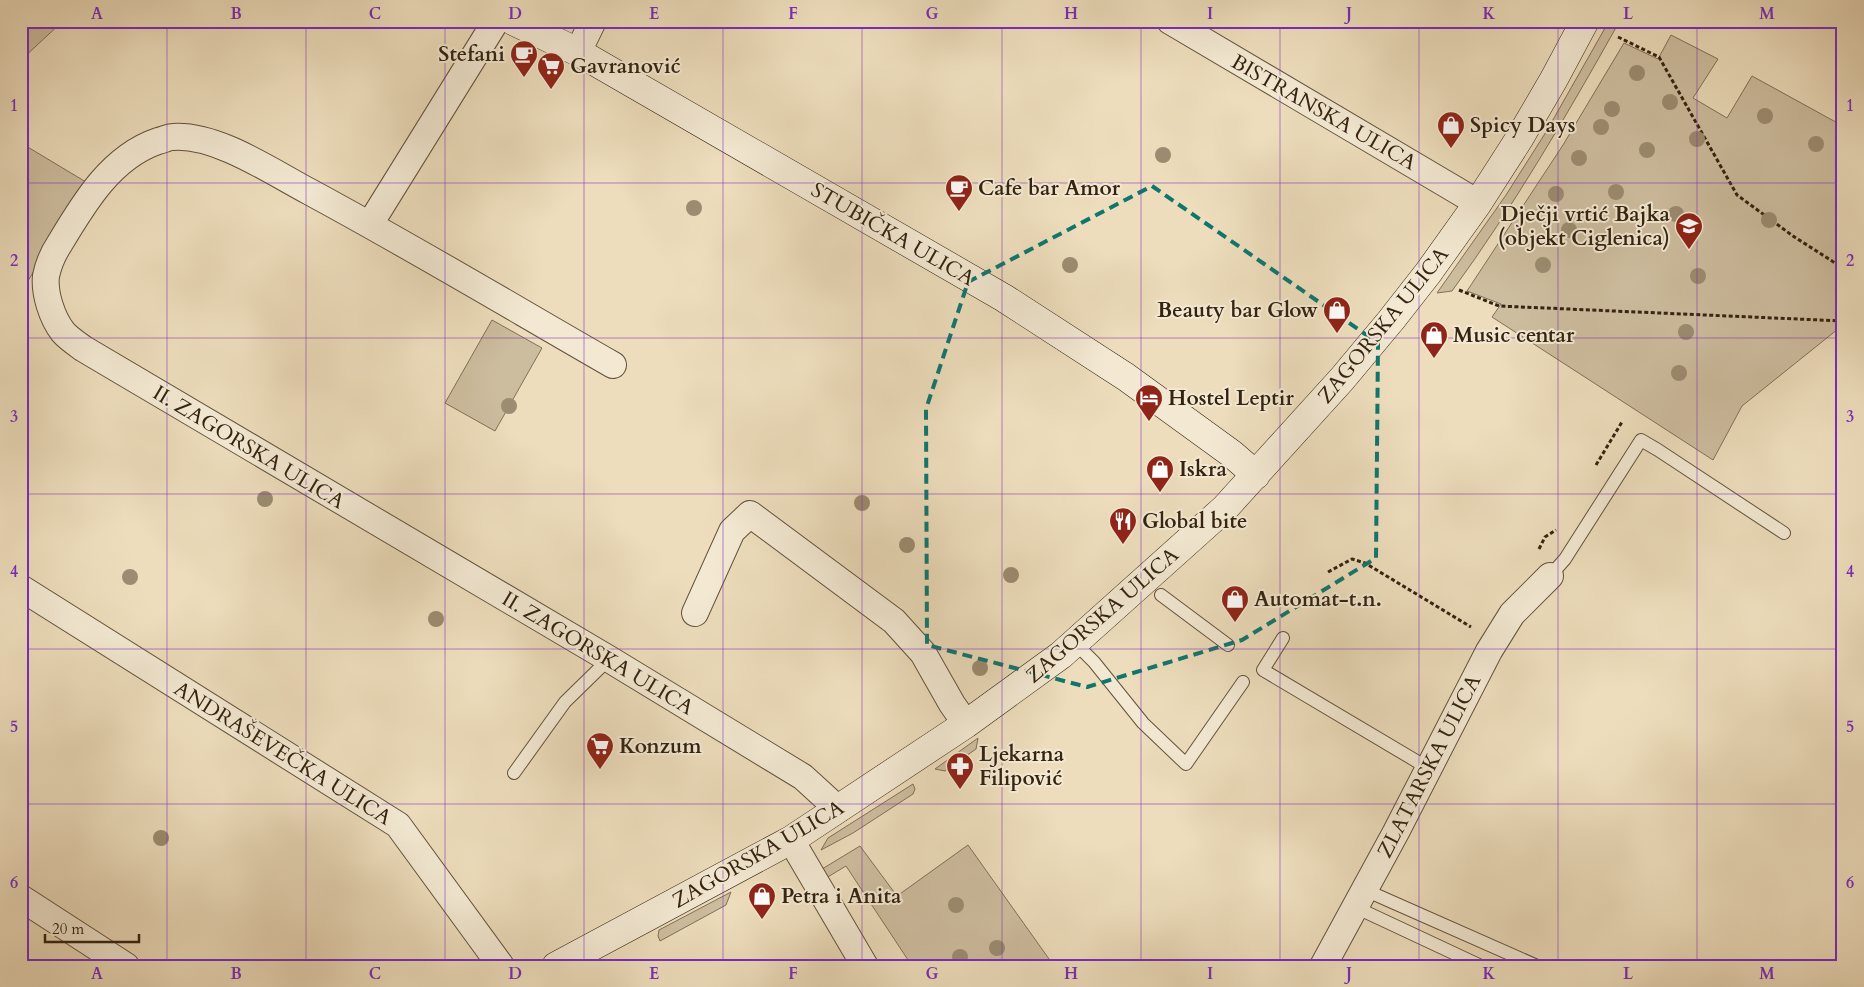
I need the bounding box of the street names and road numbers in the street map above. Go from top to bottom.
street label: BISTRANSKA ULICA [1226,47,1422,177]
street label: STUBIČKA ULICA [805,175,981,293]
street label: ZAGORSKA ULICA [1311,241,1456,410]
street label: II. ZAGORSKA ULICA [147,379,350,516]
street label: ZAGORSKA ULICA [1020,541,1185,690]
street label: II. ZAGORSKA ULICA [496,585,699,722]
street label: ZLATARSKA ULICA [1371,669,1488,863]
street label: ANDRAŠEVEČKA ULICA [168,674,398,832]
street label: ZAGORSKA ULICA [667,793,850,915]

